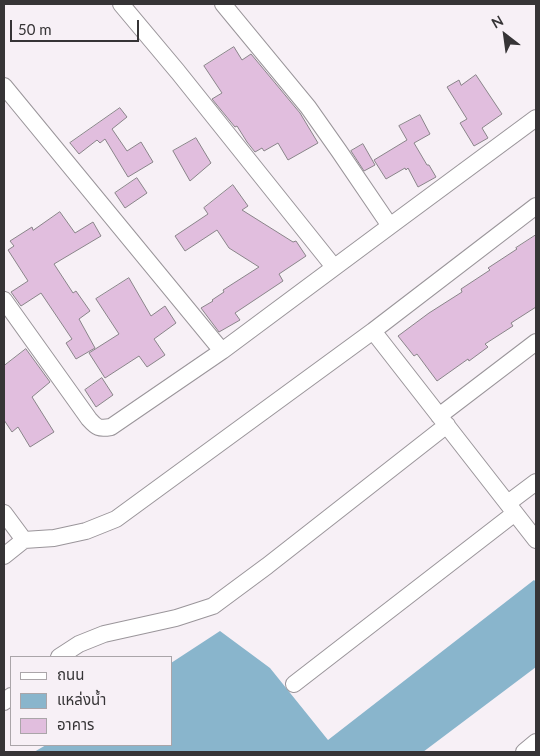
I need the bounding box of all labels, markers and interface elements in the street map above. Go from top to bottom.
scale bar [12,10,141,42]
north arrow [480,10,530,60]
text: N [488,12,506,32]
text: 50 m [18,20,52,38]
legend [10,656,172,746]
text: ถนน [57,665,84,683]
text: แหล่งน้ำ [57,690,106,708]
text: อาคาร [57,715,94,733]

